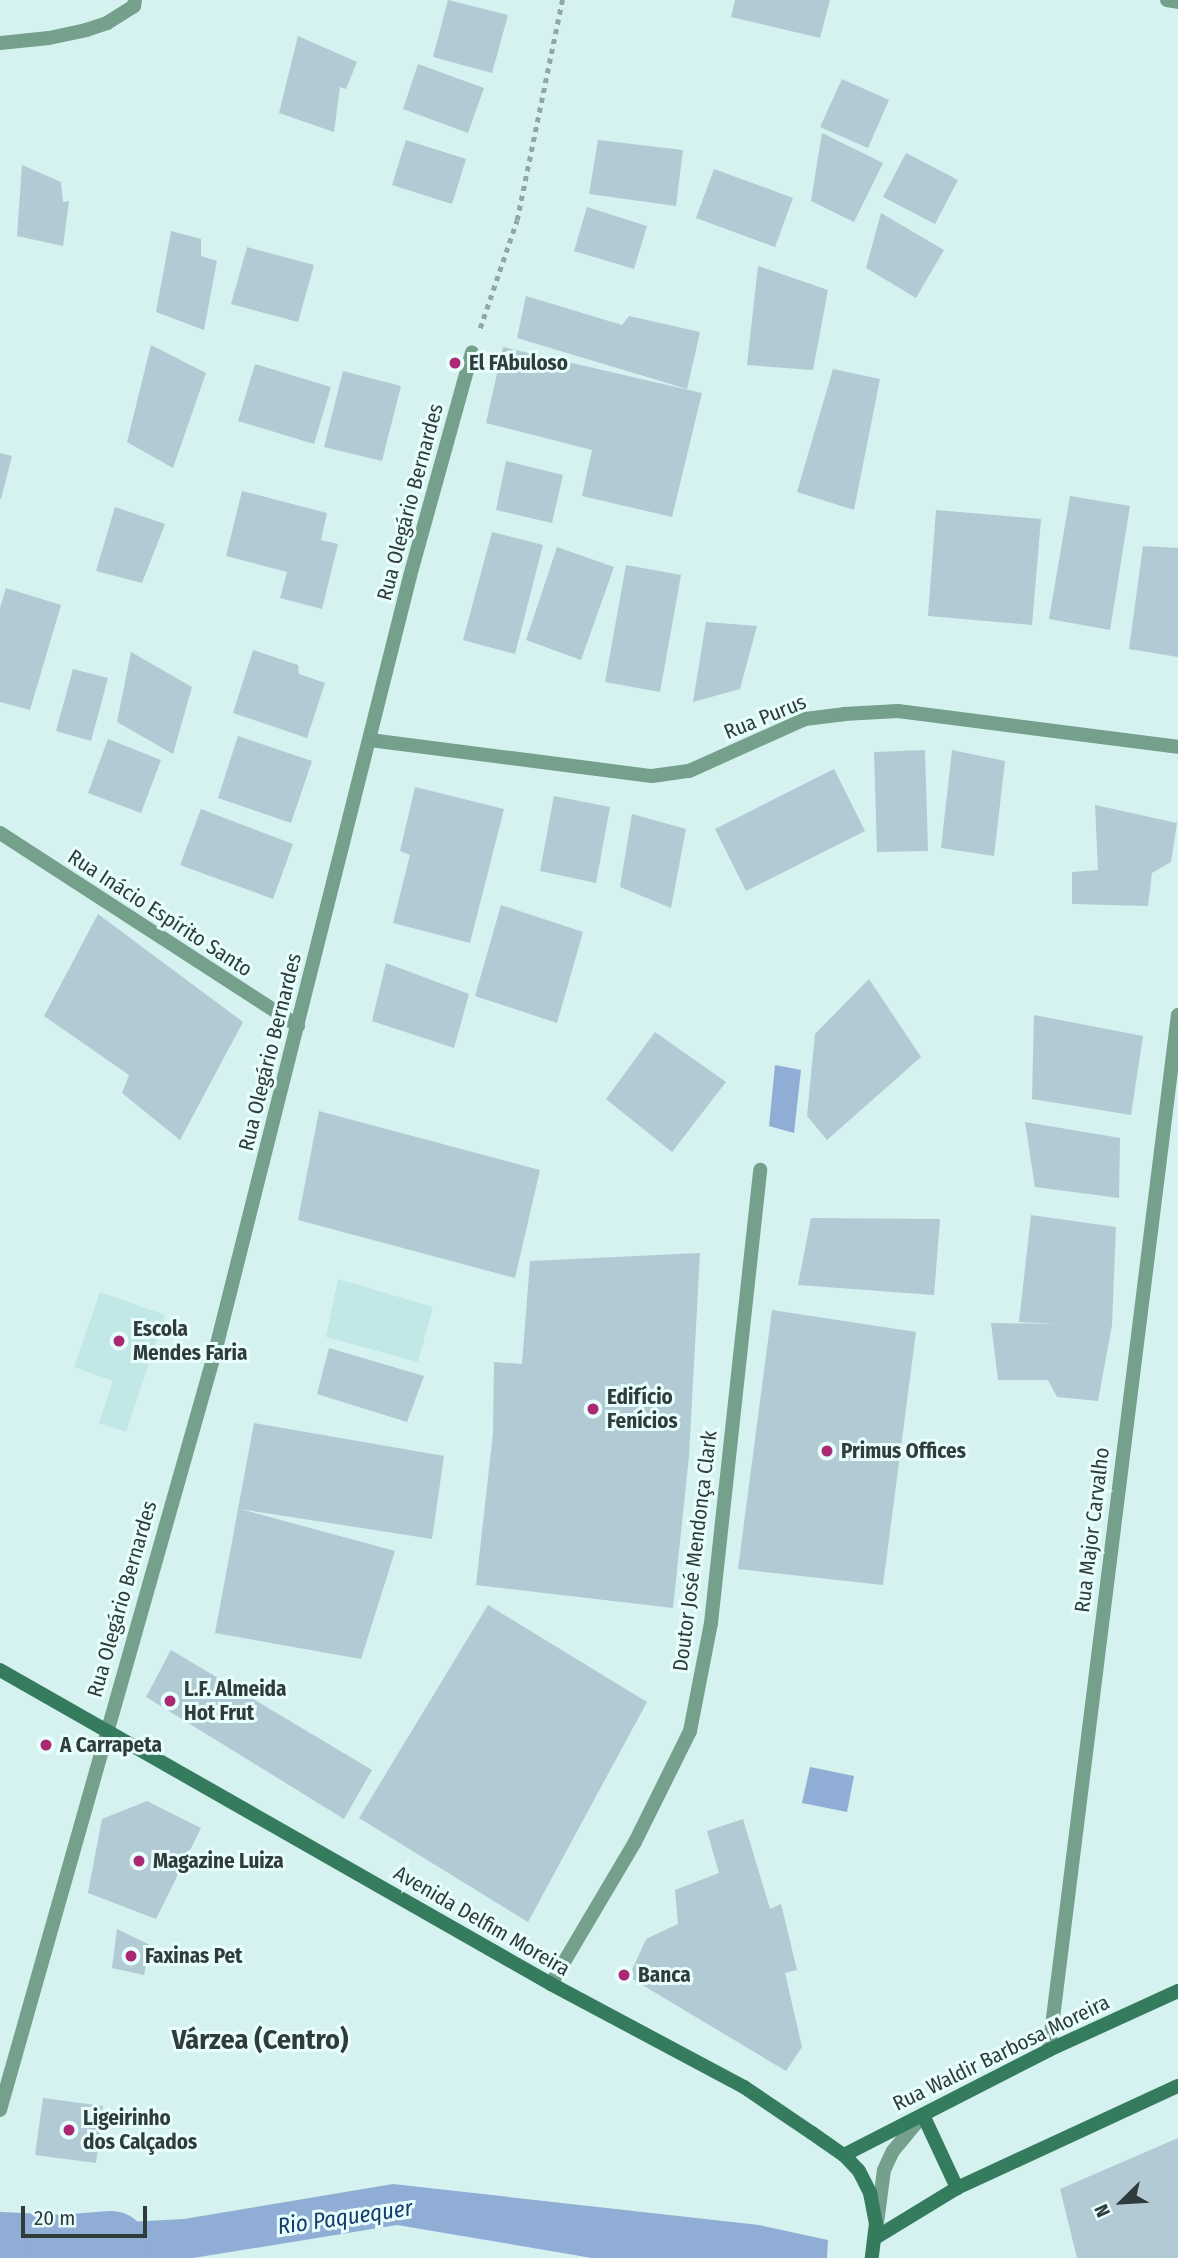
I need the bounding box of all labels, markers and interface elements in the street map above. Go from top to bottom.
place label: El FAbuloso [469,350,568,376]
marker: El FAbuloso [447,355,463,371]
street label: Rua Olegário Bernardes [372,401,448,603]
street label: Rua Purus [720,689,810,745]
street label: Rua Inácio Espírito Santo [63,844,257,982]
street label: Rua Olegário Bernardes [233,951,307,1153]
place label: Escola Mendes Faria [133,1316,247,1366]
marker: Escola Mendes Faria [111,1333,127,1349]
place label: Edifício Fenícios [607,1384,678,1434]
marker: Edifício Fenícios [585,1401,601,1417]
street label: Doutor José Mendonça Clark [668,1429,722,1673]
place label: Primus Offices [841,1438,966,1464]
marker: Primus Offices [819,1443,835,1459]
street label: Rua Major Carvalho [1069,1446,1115,1614]
street label: Rua Olegário Bernardes [82,1498,162,1700]
place label: L.F. Almeida Hot Frut [184,1676,286,1726]
marker: L.F. Almeida Hot Frut [162,1693,178,1709]
place label: A Carrapeta [60,1732,162,1758]
marker: A Carrapeta [38,1737,54,1753]
place label: Magazine Luiza [153,1848,284,1874]
marker: Magazine Luiza [131,1853,147,1869]
street label: Avenida Delfim Moreira [390,1860,574,1982]
place label: Faxinas Pet [145,1943,242,1969]
marker: Faxinas Pet [123,1948,139,1964]
place label: Banca [638,1962,691,1988]
marker: Banca [616,1967,632,1983]
street label: Rua Waldir Barbosa Moreira [889,1990,1113,2116]
district label: Várzea (Centro) [172,2023,348,2057]
place label: Ligeirinho dos Calçados [83,2105,197,2155]
marker: Ligeirinho dos Calçados [61,2122,77,2138]
north arrow [1087,2167,1157,2237]
scale bar [24,2192,150,2236]
water label: Rio Paquequer [276,2194,414,2240]
text: N [1090,2201,1115,2221]
text: 20 m [34,2205,75,2231]

